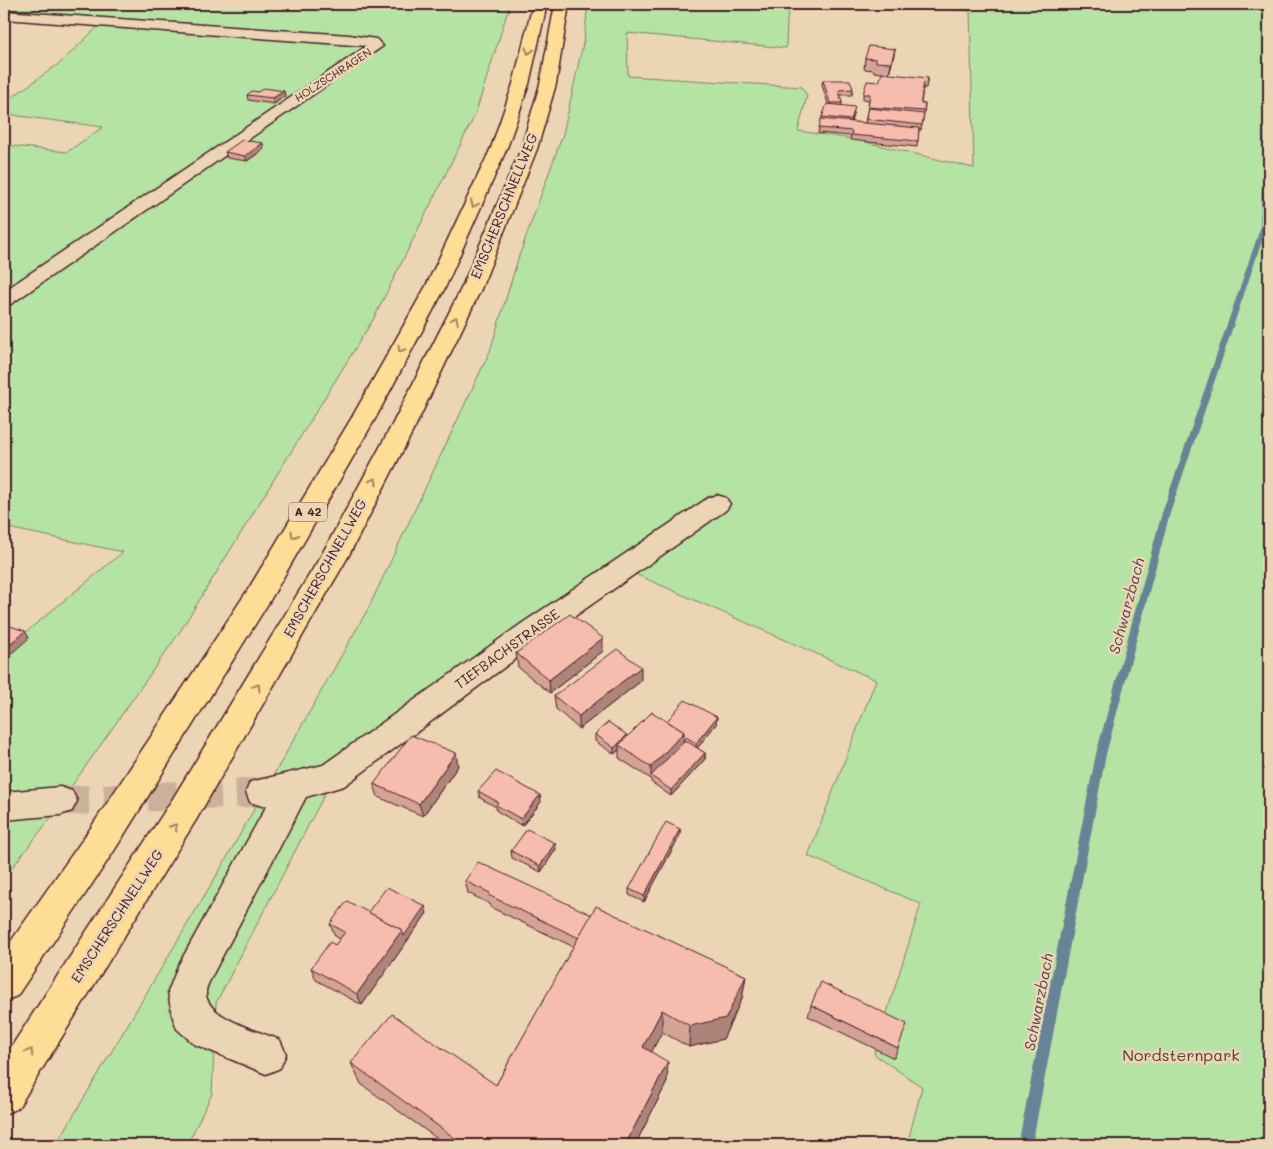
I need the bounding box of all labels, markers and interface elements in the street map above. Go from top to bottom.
street label: HOLZSCHRAGEN [291,44,374,105]
one-way arrow [524,47,535,56]
street label: EMSCHERSCHNELLWEG [466,130,542,282]
one-way arrow [469,199,480,208]
one-way arrow [449,316,460,325]
one-way arrow [397,344,407,353]
one-way arrow [368,477,378,486]
street label: EMSCHERSCHNELLWEG [279,495,371,640]
road number: A 42 [289,502,327,522]
one-way arrow [291,530,301,539]
water label: Schwarzbach [1104,555,1148,656]
street label: TIEFBACHSTRASSE [450,604,563,693]
one-way arrow [251,684,261,693]
one-way arrow [168,823,177,832]
street label: EMSCHERSCHNELLWEG [66,845,167,986]
water label: Schwarzbach [1019,951,1057,1052]
park label: Nordsternpark [1122,1044,1240,1065]
one-way arrow [24,1049,33,1058]

